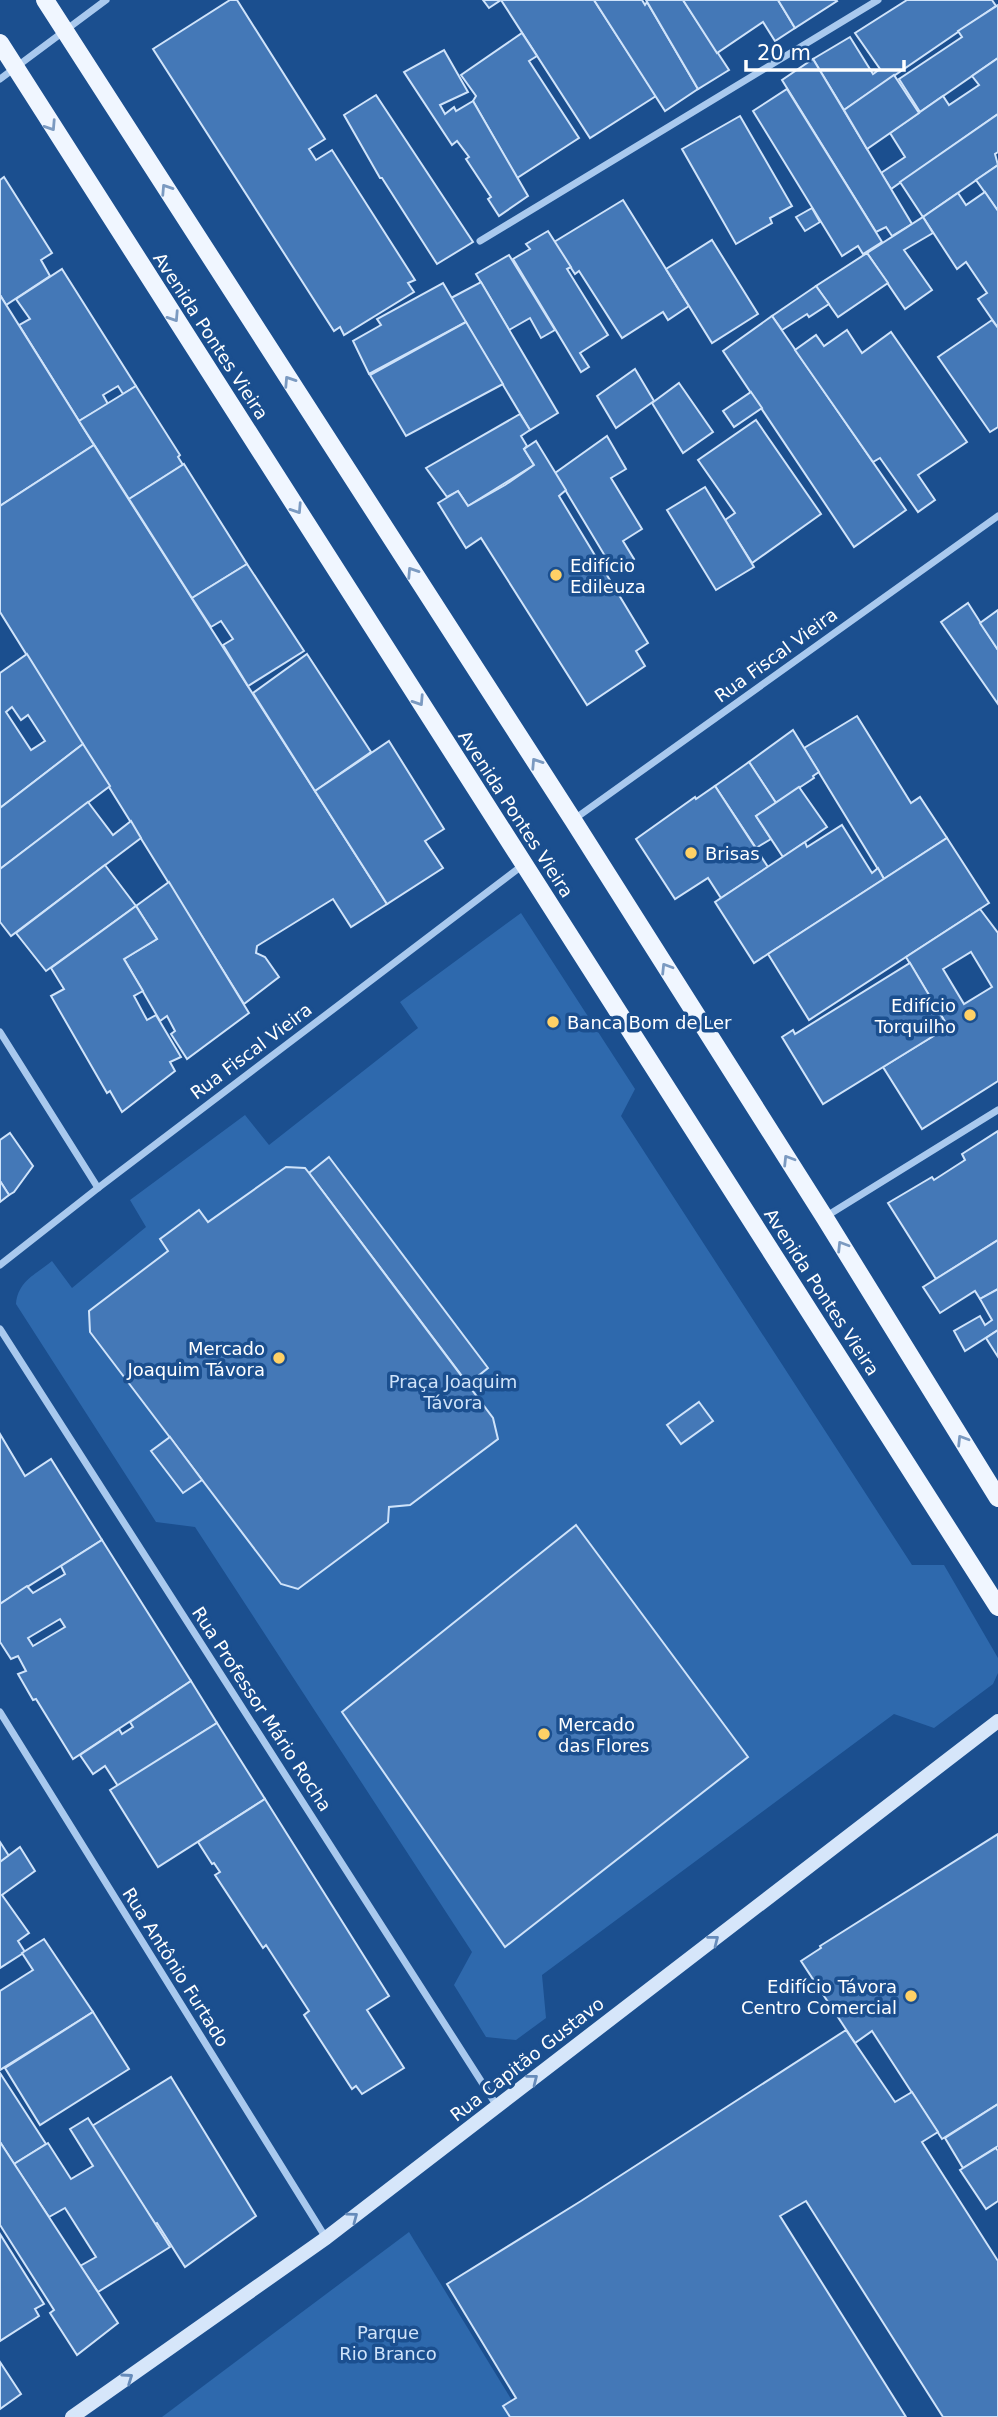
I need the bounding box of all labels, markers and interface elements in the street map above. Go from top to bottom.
scale bar [746,28,904,72]
text: 20 m [757,41,811,65]
one-way arrow [43,118,56,131]
one-way arrow [161,184,174,197]
street label: Avenida Pontes Vieira [149,249,273,423]
one-way arrow [166,310,179,323]
one-way arrow [284,375,297,388]
one-way arrow [288,501,301,514]
place label: Edifício Edileuza [570,555,646,597]
one-way arrow [408,566,421,579]
marker: Edifício Edileuza [548,567,564,583]
street label: Rua Fiscal Vieira [711,603,841,707]
one-way arrow [411,693,424,706]
street label: Avenida Pontes Vieira [454,727,578,901]
one-way arrow [531,758,544,771]
place label: Brisas [705,843,760,864]
marker: Brisas [683,845,699,861]
one-way arrow [662,963,675,976]
place label: Edifício Torquilho [874,995,956,1037]
street label: Rua Fiscal Vieira [186,999,316,1103]
marker: Edifício Torquilho [962,1007,978,1023]
place label: Banca Bom de Ler [567,1012,732,1033]
marker: Banca Bom de Ler [545,1014,561,1030]
one-way arrow [783,1155,796,1168]
street label: Avenida Pontes Vieira [760,1205,884,1379]
one-way arrow [838,1241,851,1254]
place label: Mercado Joaquim Távora [126,1338,265,1380]
marker: Mercado Joaquim Távora [271,1350,287,1366]
park label: Praça Joaquim Távora [389,1371,517,1413]
one-way arrow [958,1434,971,1447]
street label: Rua Professor Mário Rocha [188,1603,336,1815]
place label: Mercado das Flores [558,1714,649,1756]
marker: Mercado das Flores [536,1726,552,1742]
street label: Rua Antônio Furtado [118,1884,234,2050]
one-way arrow [706,1935,718,1948]
place label: Edifício Távora Centro Comercial [741,1976,897,2018]
marker: Edifício Távora Centro Comercial [903,1988,919,2004]
street label: Rua Capitão Gustavo [446,1992,608,2126]
one-way arrow [526,2074,538,2087]
one-way arrow [345,2213,357,2226]
park label: Parque Rio Branco [339,2322,437,2364]
one-way arrow [120,2374,133,2386]

